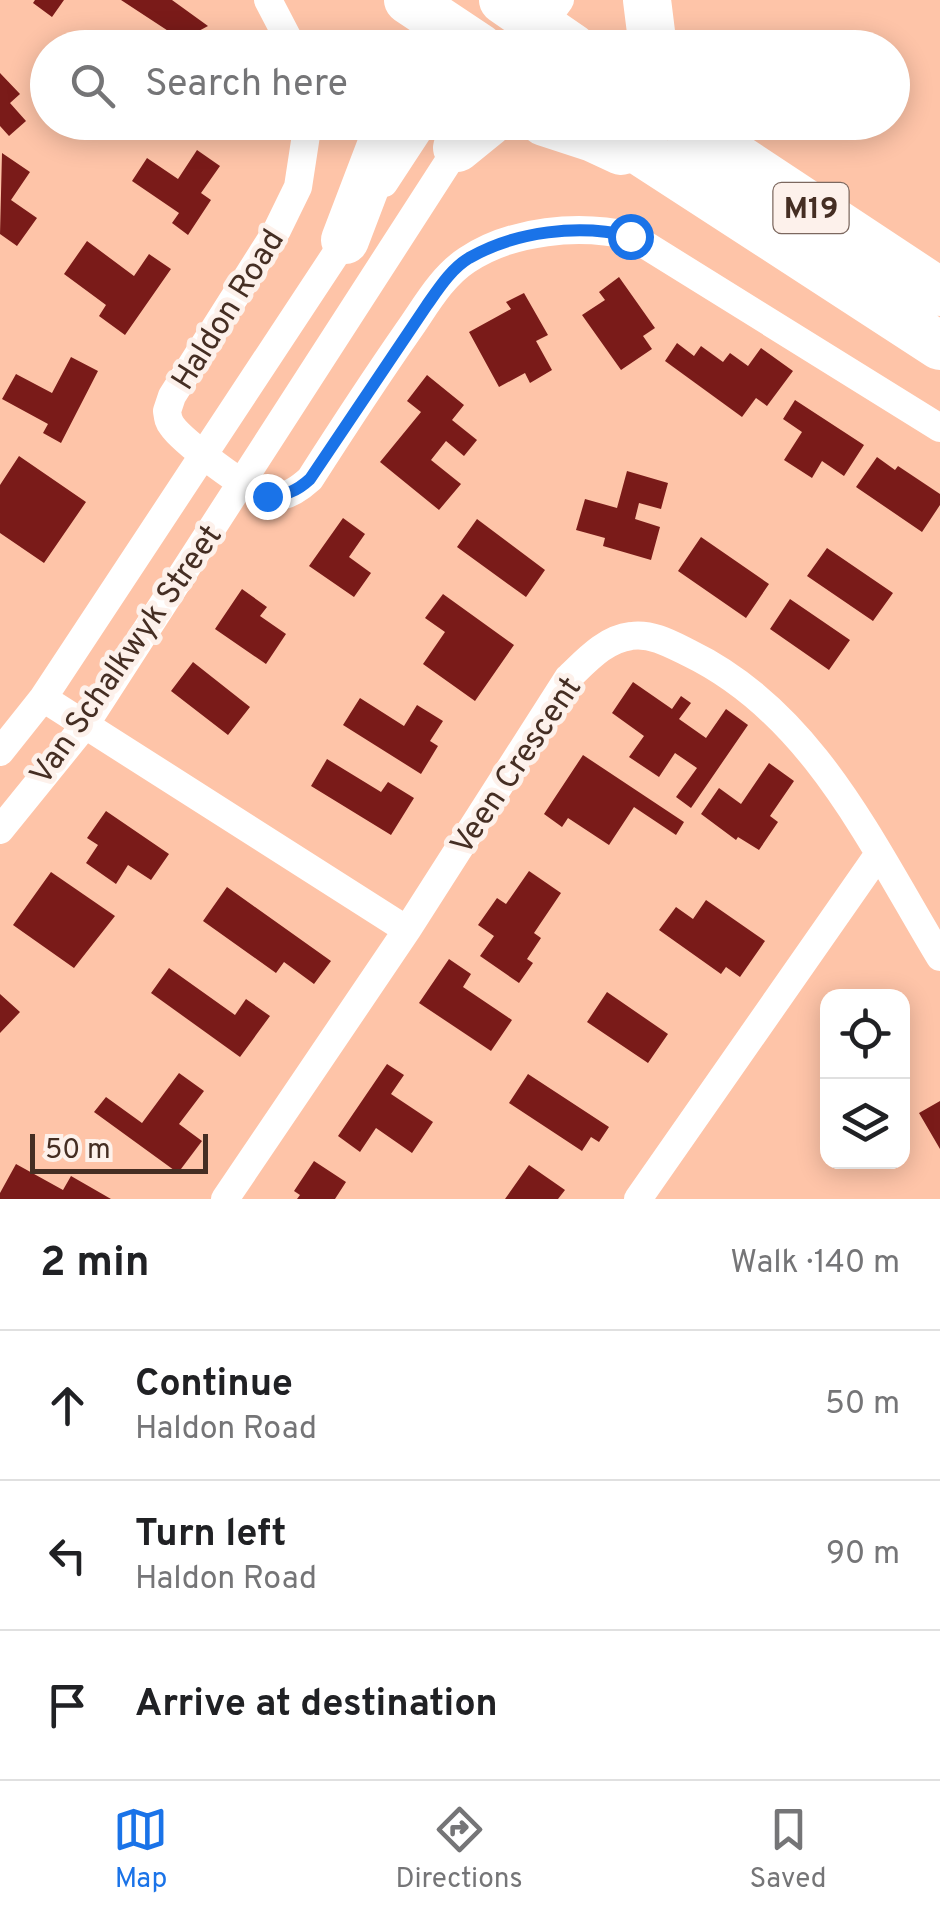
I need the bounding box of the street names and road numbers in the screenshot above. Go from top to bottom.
road number: M19 [774,183,848,233]
street label: Haldon Road [164,223,295,398]
street label: Van Schalkwyk Street [23,518,232,793]
street label: Veen Crescent [443,670,592,863]

